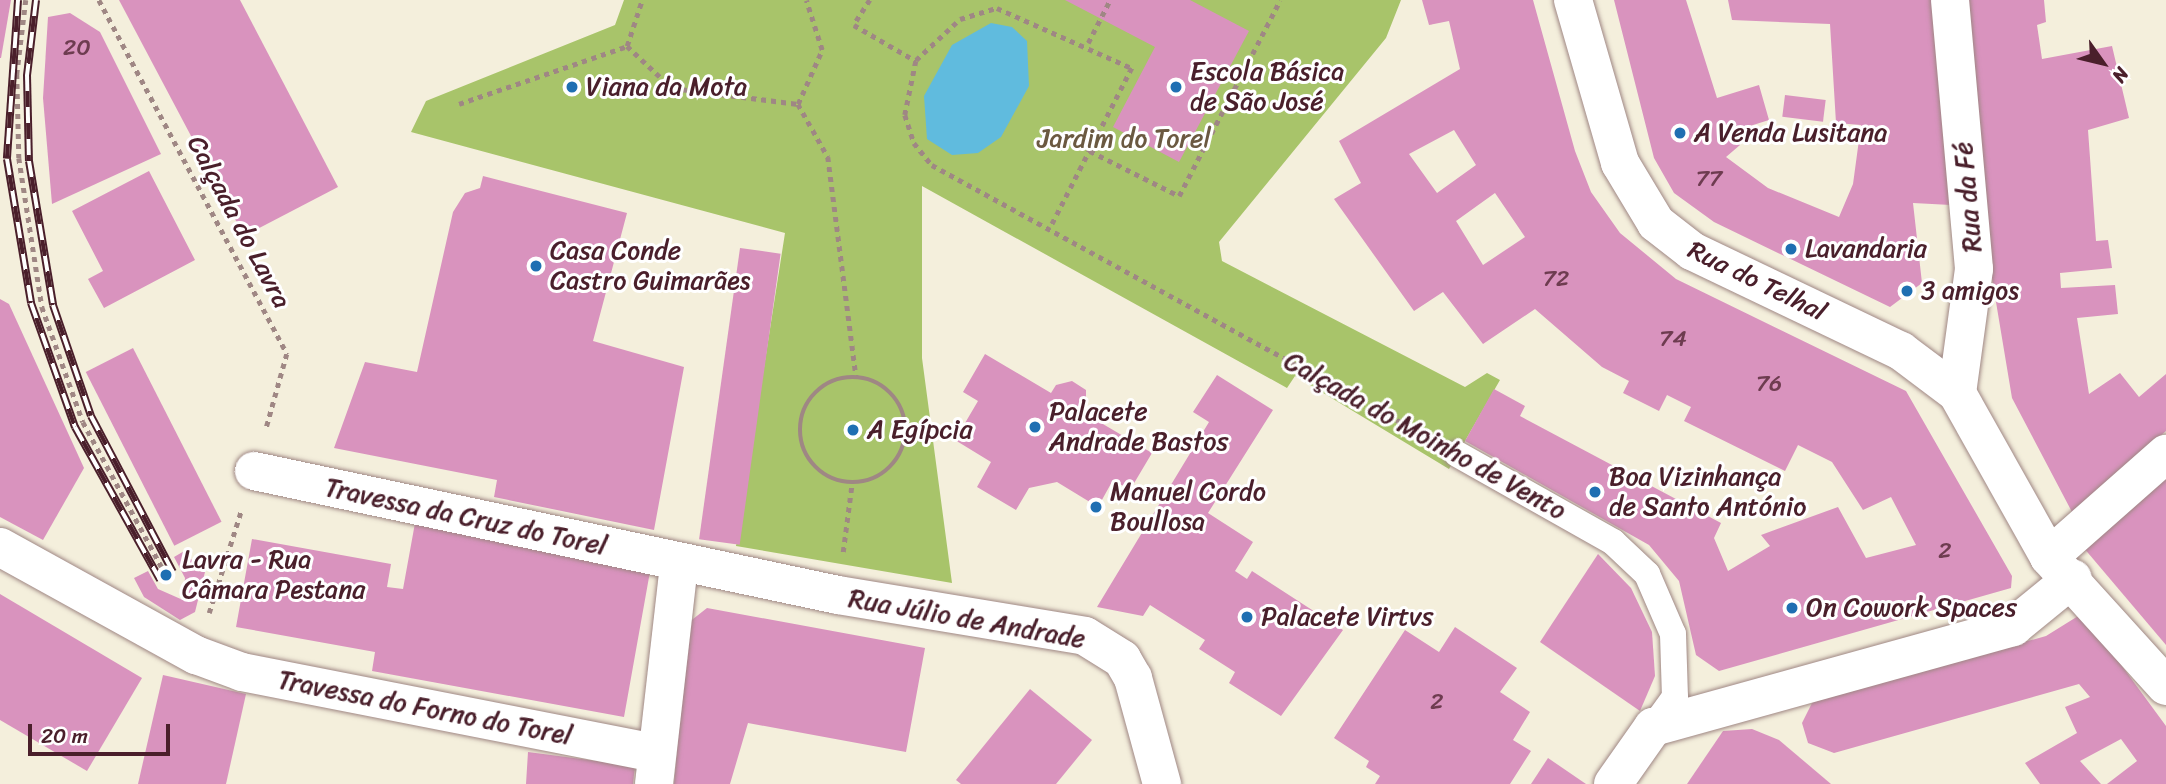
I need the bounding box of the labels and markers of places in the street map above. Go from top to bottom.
place label: Escola Básica de São José [1190,56,1344,118]
place label: Viana da Mota [586,71,748,103]
marker: Viana da Mota [564,79,580,95]
marker: Escola Básica de São José [1168,79,1184,95]
place label: A Venda Lusitana [1694,117,1889,149]
marker: A Venda Lusitana [1672,125,1688,141]
place label: Lavandaria [1805,233,1927,265]
place label: Casa Conde Castro Guimarães [550,235,751,296]
marker: Lavandaria [1783,241,1799,257]
marker: Casa Conde Castro Guimarães [528,258,544,274]
place label: 3 amigos [1921,275,2019,307]
marker: 3 amigos [1899,283,1915,299]
place label: Palacete Andrade Bastos [1049,396,1228,458]
place label: A Egípcia [867,414,972,446]
marker: Palacete Andrade Bastos [1027,419,1043,435]
marker: A Egípcia [845,422,861,438]
place label: Boa Vizinhança de Santo António [1609,461,1808,522]
place label: Manuel Cordo Boullosa [1110,476,1266,538]
marker: Boa Vizinhança de Santo António [1587,484,1603,500]
marker: Manuel Cordo Boullosa [1088,499,1104,515]
place label: Lavra - Rua Câmara Pestana [182,544,367,606]
marker: Lavra - Rua Câmara Pestana [156,565,176,585]
place label: On Cowork Spaces [1806,592,2016,624]
marker: On Cowork Spaces [1784,600,1800,616]
place label: Palacete Virtvs [1261,601,1435,633]
marker: Palacete Virtvs [1239,609,1255,625]

